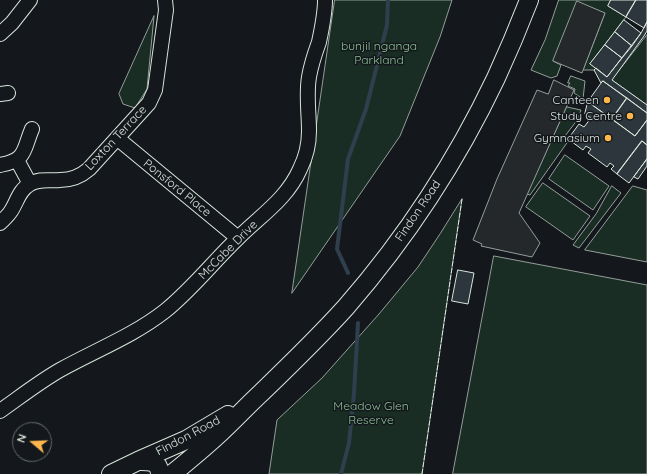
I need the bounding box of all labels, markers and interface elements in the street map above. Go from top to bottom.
park label: bunjil nganga Parkland [341,39,417,67]
place label: Canteen [552,93,599,107]
marker: Canteen [602,95,612,105]
street label: Loxton Terrace [82,103,150,173]
place label: Study Centre [550,109,622,123]
marker: Study Centre [625,111,635,121]
place label: Gymnasium [534,131,600,145]
marker: Gymnasium [603,133,613,143]
street label: Ponsford Place [140,156,214,220]
street label: Findon Road [392,178,444,244]
street label: McCabe Drive [196,218,260,282]
park label: Meadow Glen Reserve [333,399,409,427]
street label: Findon Road [153,413,223,459]
north arrow [12,422,52,462]
text: N [14,432,30,445]

